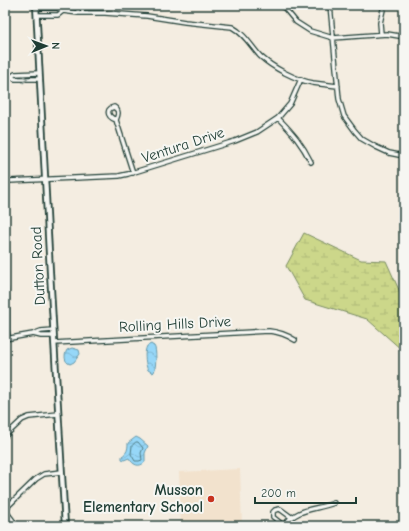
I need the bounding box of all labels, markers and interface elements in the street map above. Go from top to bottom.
north arrow [26,26,66,66]
text: N [49,42,62,50]
one-way arrow [22,75,28,83]
street label: Ventura Drive [140,123,227,167]
street label: Dutton Road [27,226,49,306]
street label: Rolling Hills Drive [118,312,232,336]
scale bar [255,479,356,505]
place label: Musson Elementary School [83,481,203,516]
text: 200 m [261,486,296,500]
marker: Musson Elementary School [206,494,216,504]

